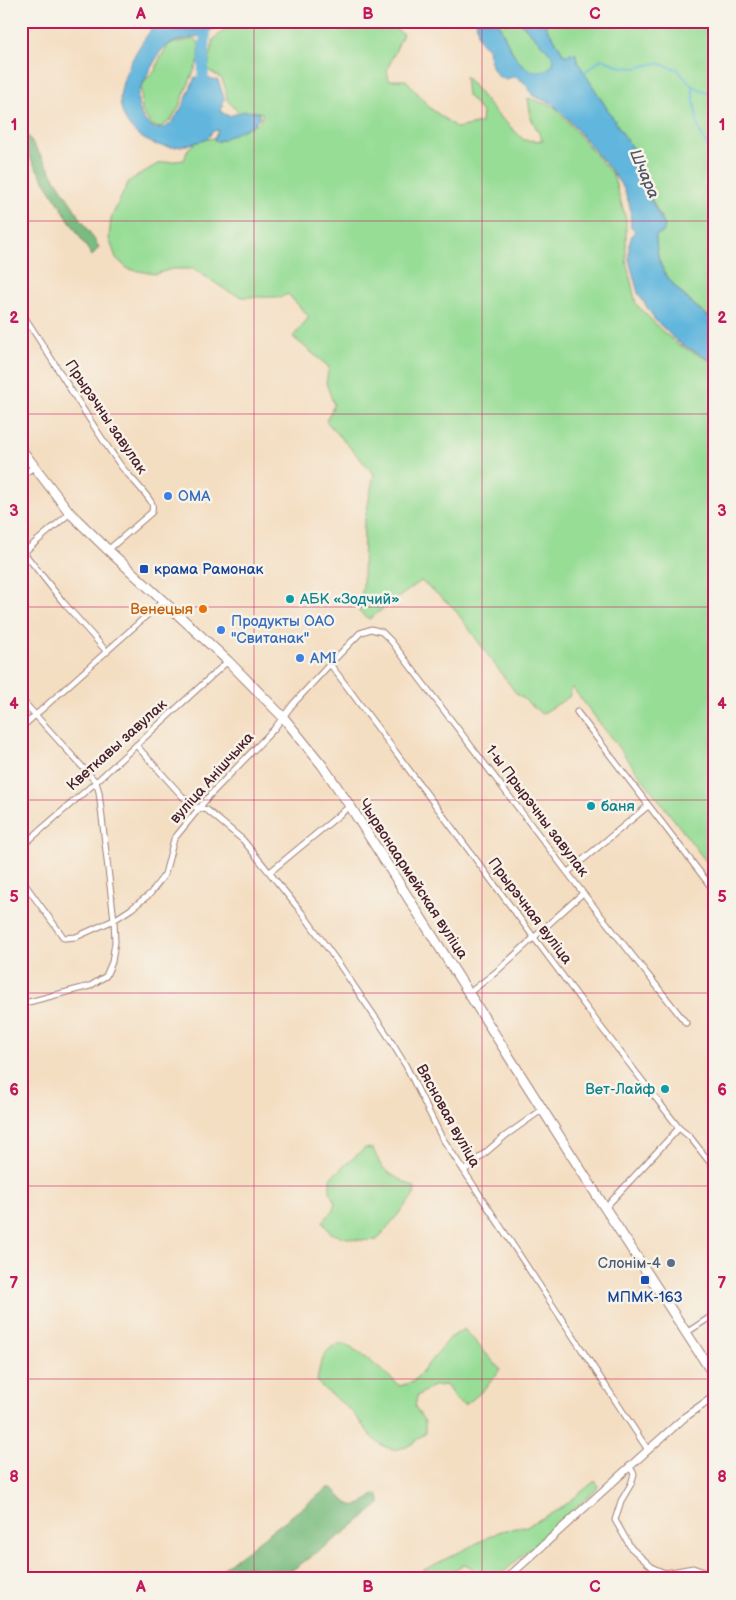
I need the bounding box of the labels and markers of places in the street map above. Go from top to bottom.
place label: ОМА [178,487,211,506]
marker: ОМА [162,490,174,502]
place label: крама Рамонак [154,560,264,579]
marker: крама Рамонак [138,563,150,575]
place label: АБК «Зодчий» [299,590,400,609]
marker: АБК «Зодчий» [284,593,296,605]
place label: Венецыя [130,600,193,619]
marker: Венецыя [197,603,209,615]
place label: Продукты ОАО "Свитанак" [231,612,335,648]
marker: Продукты ОАО "Свитанак" [215,624,227,636]
place label: AMI [310,649,337,668]
marker: AMI [294,652,306,664]
place label: баня [601,797,635,816]
marker: баня [585,800,597,812]
place label: Вет-Лайф [585,1080,655,1099]
marker: Вет-Лайф [659,1083,671,1095]
place label: Слонім-4 [598,1254,661,1273]
marker: Слонім-4 [665,1257,677,1269]
marker: МПМК-163 [639,1274,651,1286]
place label: МПМК-163 [607,1288,683,1307]

